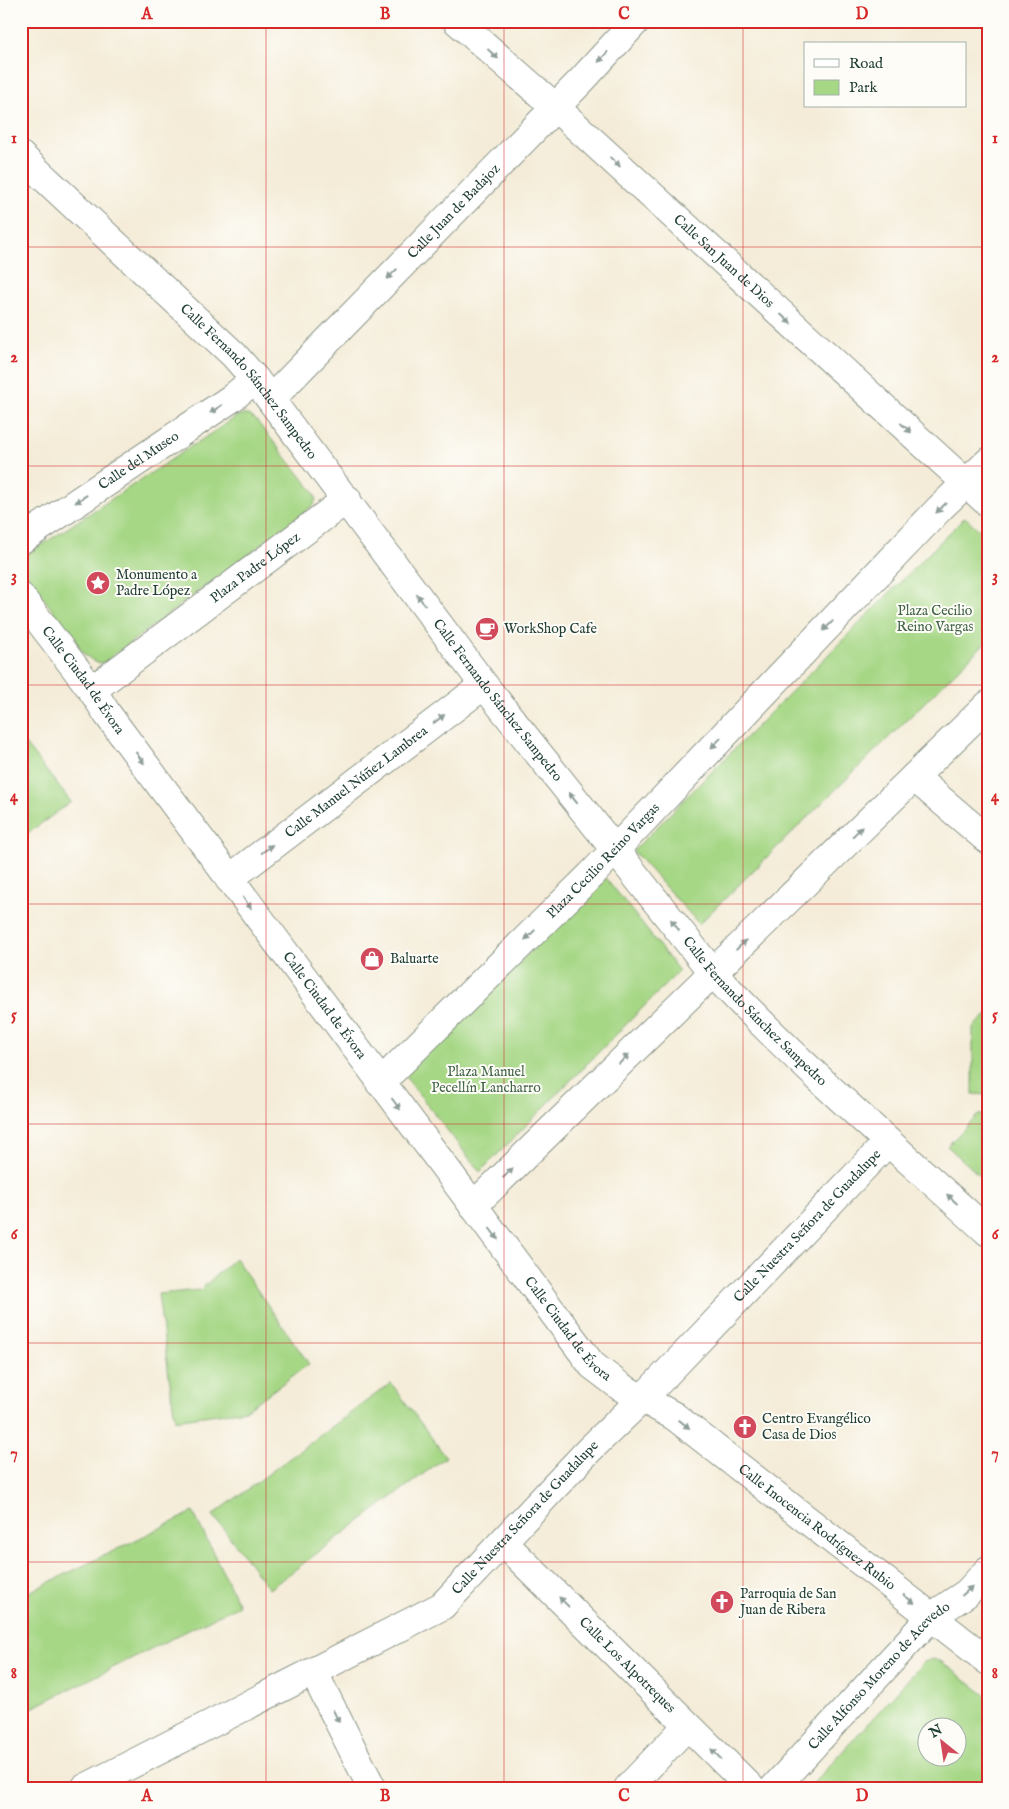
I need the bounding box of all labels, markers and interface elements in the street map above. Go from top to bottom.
text: A [141,5,154,25]
text: B [380,5,391,25]
text: C [618,5,630,25]
text: D [856,5,869,25]
legend [804,42,966,108]
one-way arrow [487,48,499,60]
one-way arrow [597,51,609,63]
text: Road [849,54,884,73]
text: Park [849,78,879,97]
text: 1 [11,129,17,149]
text: 1 [992,129,998,149]
one-way arrow [608,156,620,168]
street label: Calle Juan de Badajoz [404,160,505,263]
street label: Calle San Juan de Dios [669,211,778,312]
one-way arrow [386,268,398,280]
street label: Calle Fernando Sánchez Sampedro [176,300,321,463]
one-way arrow [780,313,792,325]
text: 2 [10,348,18,368]
text: 2 [991,348,999,368]
one-way arrow [209,404,223,413]
one-way arrow [900,422,912,434]
street label: Calle del Museo [95,427,183,494]
one-way arrow [74,494,88,504]
one-way arrow [935,502,947,514]
street label: Plaza Padre López [207,528,304,607]
place label: Monumento a Padre López [116,566,198,600]
text: 3 [11,567,17,587]
text: 3 [992,567,998,587]
place icon: Monumento a Padre López [85,570,111,596]
one-way arrow [416,593,426,607]
park label: Plaza Cecilio Reino Vargas [897,602,973,636]
street label: Calle Fernando Sánchez Sampedro [429,615,567,786]
cafe icon: WorkShop Cafe [474,616,500,642]
one-way arrow [822,619,834,631]
place label: WorkShop Cafe [504,620,598,638]
street label: Calle Ciudad de Évora [38,623,129,739]
one-way arrow [432,714,446,724]
street label: Calle Manuel Núñez Lambrea [281,721,432,842]
one-way arrow [710,737,722,749]
one-way arrow [135,751,146,764]
text: 4 [10,787,19,807]
text: 4 [991,787,1000,807]
one-way arrow [568,792,578,805]
street label: Plaza Cecilio Reino Vargas [543,799,664,923]
one-way arrow [851,826,863,838]
one-way arrow [261,843,274,854]
one-way arrow [242,896,252,910]
one-way arrow [669,919,680,932]
one-way arrow [524,929,536,941]
street label: Calle Fernando Sánchez Sampedro [679,933,831,1090]
one-way arrow [734,940,746,952]
shop icon: Baluarte [359,946,385,972]
street label: Calle Ciudad de Évora [278,948,371,1064]
place label: Baluarte [390,950,439,968]
text: 5 [11,1006,17,1026]
text: 5 [992,1006,998,1026]
one-way arrow [618,1053,630,1065]
park label: Plaza Manuel Pecellín Lancharro [431,1063,541,1097]
one-way arrow [391,1097,401,1111]
street label: Calle Nuestra Señora de Guadalupe [730,1145,885,1307]
one-way arrow [502,1167,514,1179]
one-way arrow [946,1193,958,1205]
text: 6 [11,1225,19,1245]
text: 6 [992,1225,1000,1245]
one-way arrow [488,1227,499,1240]
street label: Calle Ciudad de Évora [520,1273,615,1386]
place label: Centro Evangélico Casa de Dios [762,1410,871,1444]
church icon: Centro Evangélico Casa de Dios [732,1414,758,1440]
one-way arrow [677,1418,690,1429]
street label: Calle Nuestra Señora de Guadalupe [448,1436,603,1599]
text: 7 [10,1444,18,1464]
text: 7 [991,1444,999,1464]
street label: Calle Inocencia Rodríguez Rubio [734,1460,900,1595]
place label: Parroquia de San Juan de Ribera [738,1585,837,1619]
one-way arrow [961,1586,974,1597]
church icon: Parroquia de San Juan de Ribera [709,1589,735,1615]
one-way arrow [902,1594,915,1605]
one-way arrow [558,1597,570,1609]
street label: Calle Alfonso Moreno de Acevedo [804,1597,954,1754]
street label: Calle Los Alpotreques [575,1613,680,1717]
text: 8 [11,1664,17,1684]
text: 8 [992,1664,998,1684]
one-way arrow [332,1709,340,1723]
north arrow [916,1716,966,1766]
text: N [925,1721,946,1743]
one-way arrow [710,1748,722,1760]
text: A [141,1787,154,1807]
text: B [380,1787,391,1807]
text: C [618,1787,630,1807]
text: D [856,1787,869,1807]

